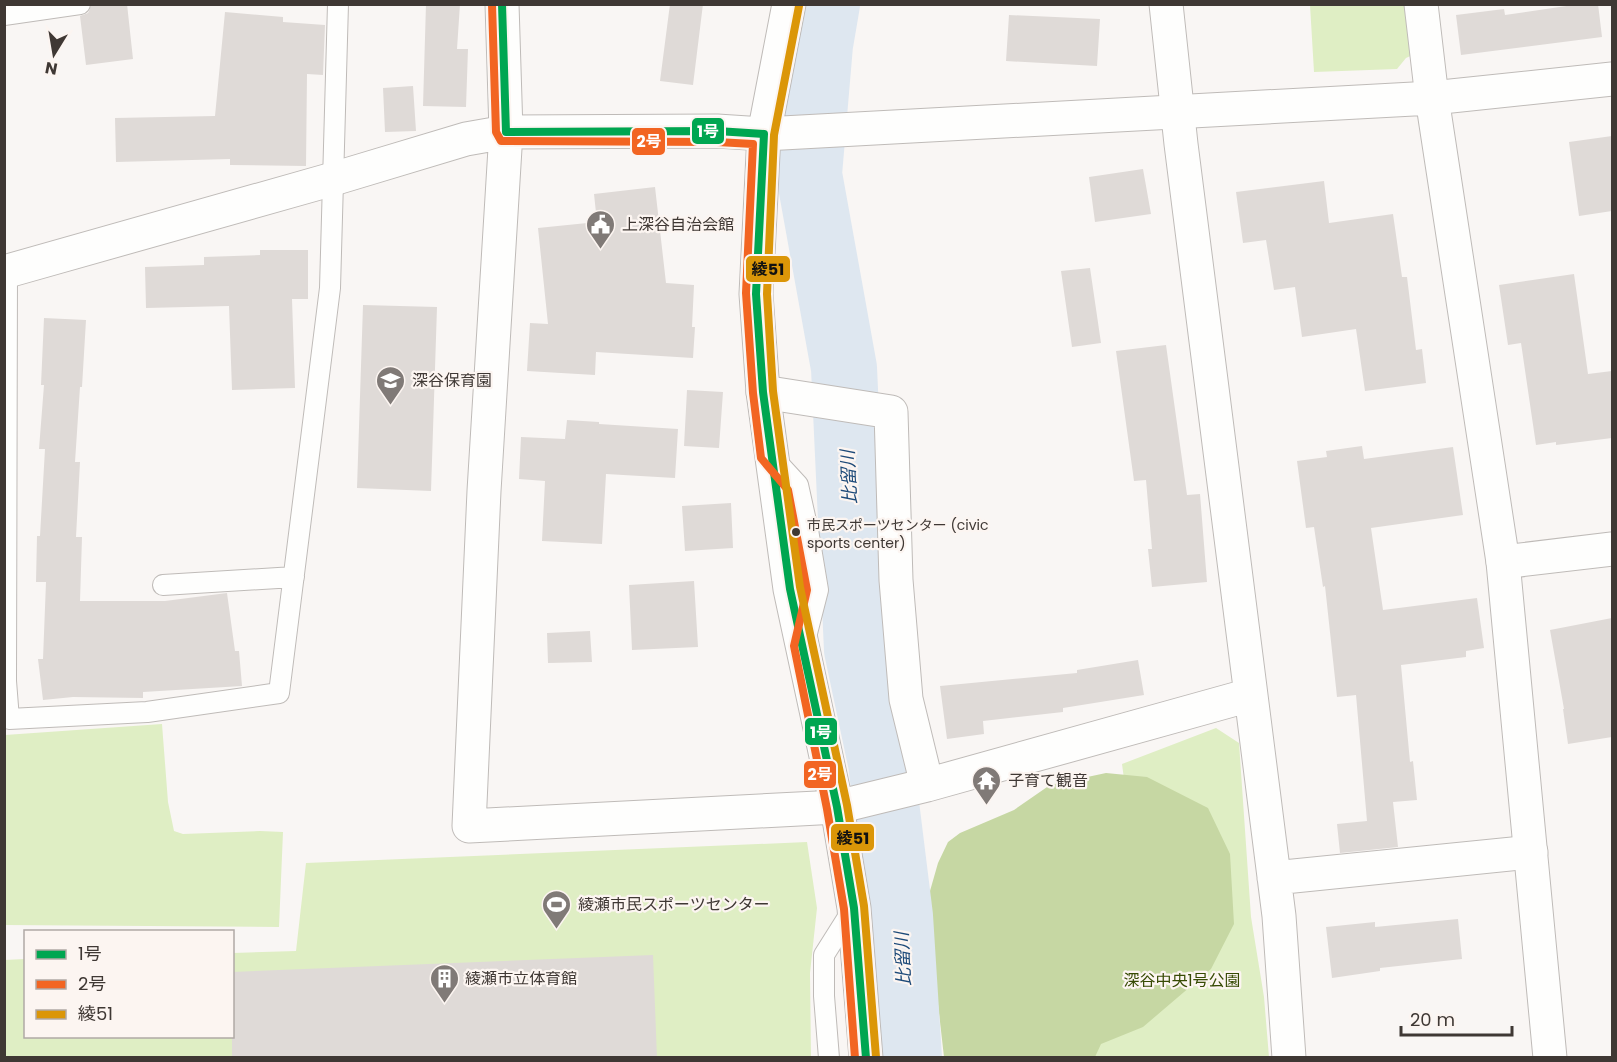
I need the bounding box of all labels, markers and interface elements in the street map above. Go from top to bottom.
north arrow [24,24,84,84]
text: N [43,56,59,81]
line badge: 1号 [691,117,725,145]
text: 1号 [697,120,719,143]
line badge: 2号 [631,127,666,156]
text: 2号 [636,130,662,153]
public building icon: 上深谷自治会館 [585,208,617,250]
place label: 上深谷自治会館 [622,213,734,236]
line badge: 綾51 [745,255,791,283]
text: 綾51 [752,258,784,281]
school or university icon: 深谷保育園 [375,364,407,406]
place label: 深谷保育園 [412,369,492,392]
water label: 比留川 [835,447,862,505]
place label: 市民スポーツセンター (civic sports center) [807,515,989,553]
marker: 市民スポーツセンター (civic sports center) [790,526,802,538]
line badge: 1号 [804,717,838,746]
text: 1号 [810,721,832,744]
line badge: 2号 [803,760,837,789]
text: 2号 [807,763,833,786]
temple icon: 子育て観音 [971,764,1003,806]
place label: 子育て観音 [1008,769,1088,792]
line badge: 綾51 [830,823,875,852]
text: 綾51 [837,827,869,850]
sports icon: 綾瀬市民スポーツセンター [541,888,573,930]
place label: 綾瀬市民スポーツセンター [578,893,770,916]
water label: 比留川 [889,929,916,987]
legend [24,930,234,1038]
text: 1号 [78,941,102,966]
building icon: 綾瀬市立体育館 [428,962,460,1004]
place label: 綾瀬市立体育館 [465,967,577,990]
park label: 深谷中央1号公園 [1123,969,1241,992]
text: 2号 [78,971,106,996]
scale bar [1401,999,1512,1037]
text: 綾51 [78,1001,113,1026]
text: 20 m [1410,1007,1455,1032]

